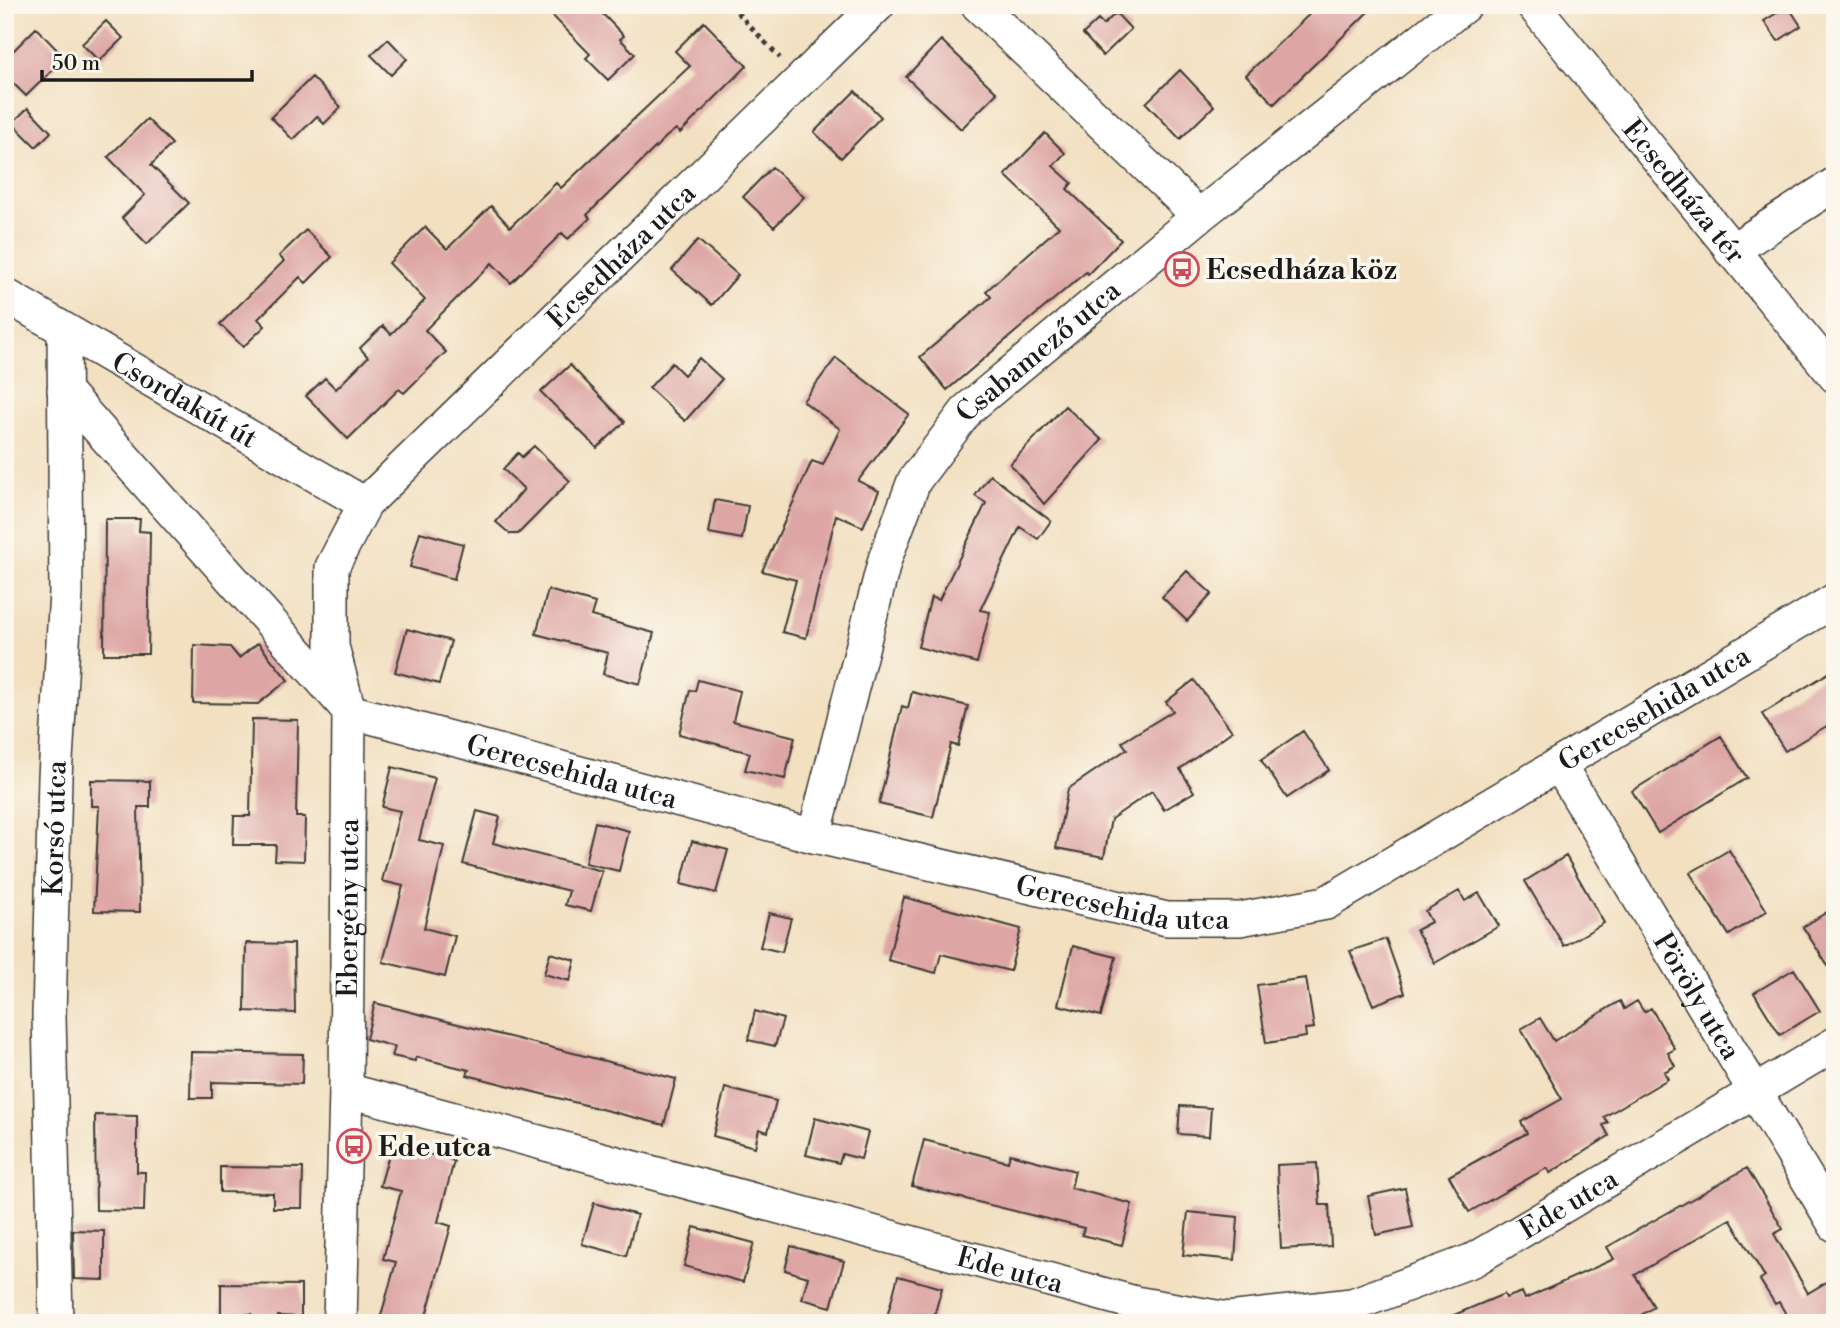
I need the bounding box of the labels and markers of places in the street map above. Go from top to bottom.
bus stop icon: Ecsedháza köz [1163,250,1201,288]
place label: Ecsedháza köz [1206,253,1397,288]
bus stop icon: Ede utca [335,1127,373,1165]
place label: Ede utca [378,1130,492,1165]

